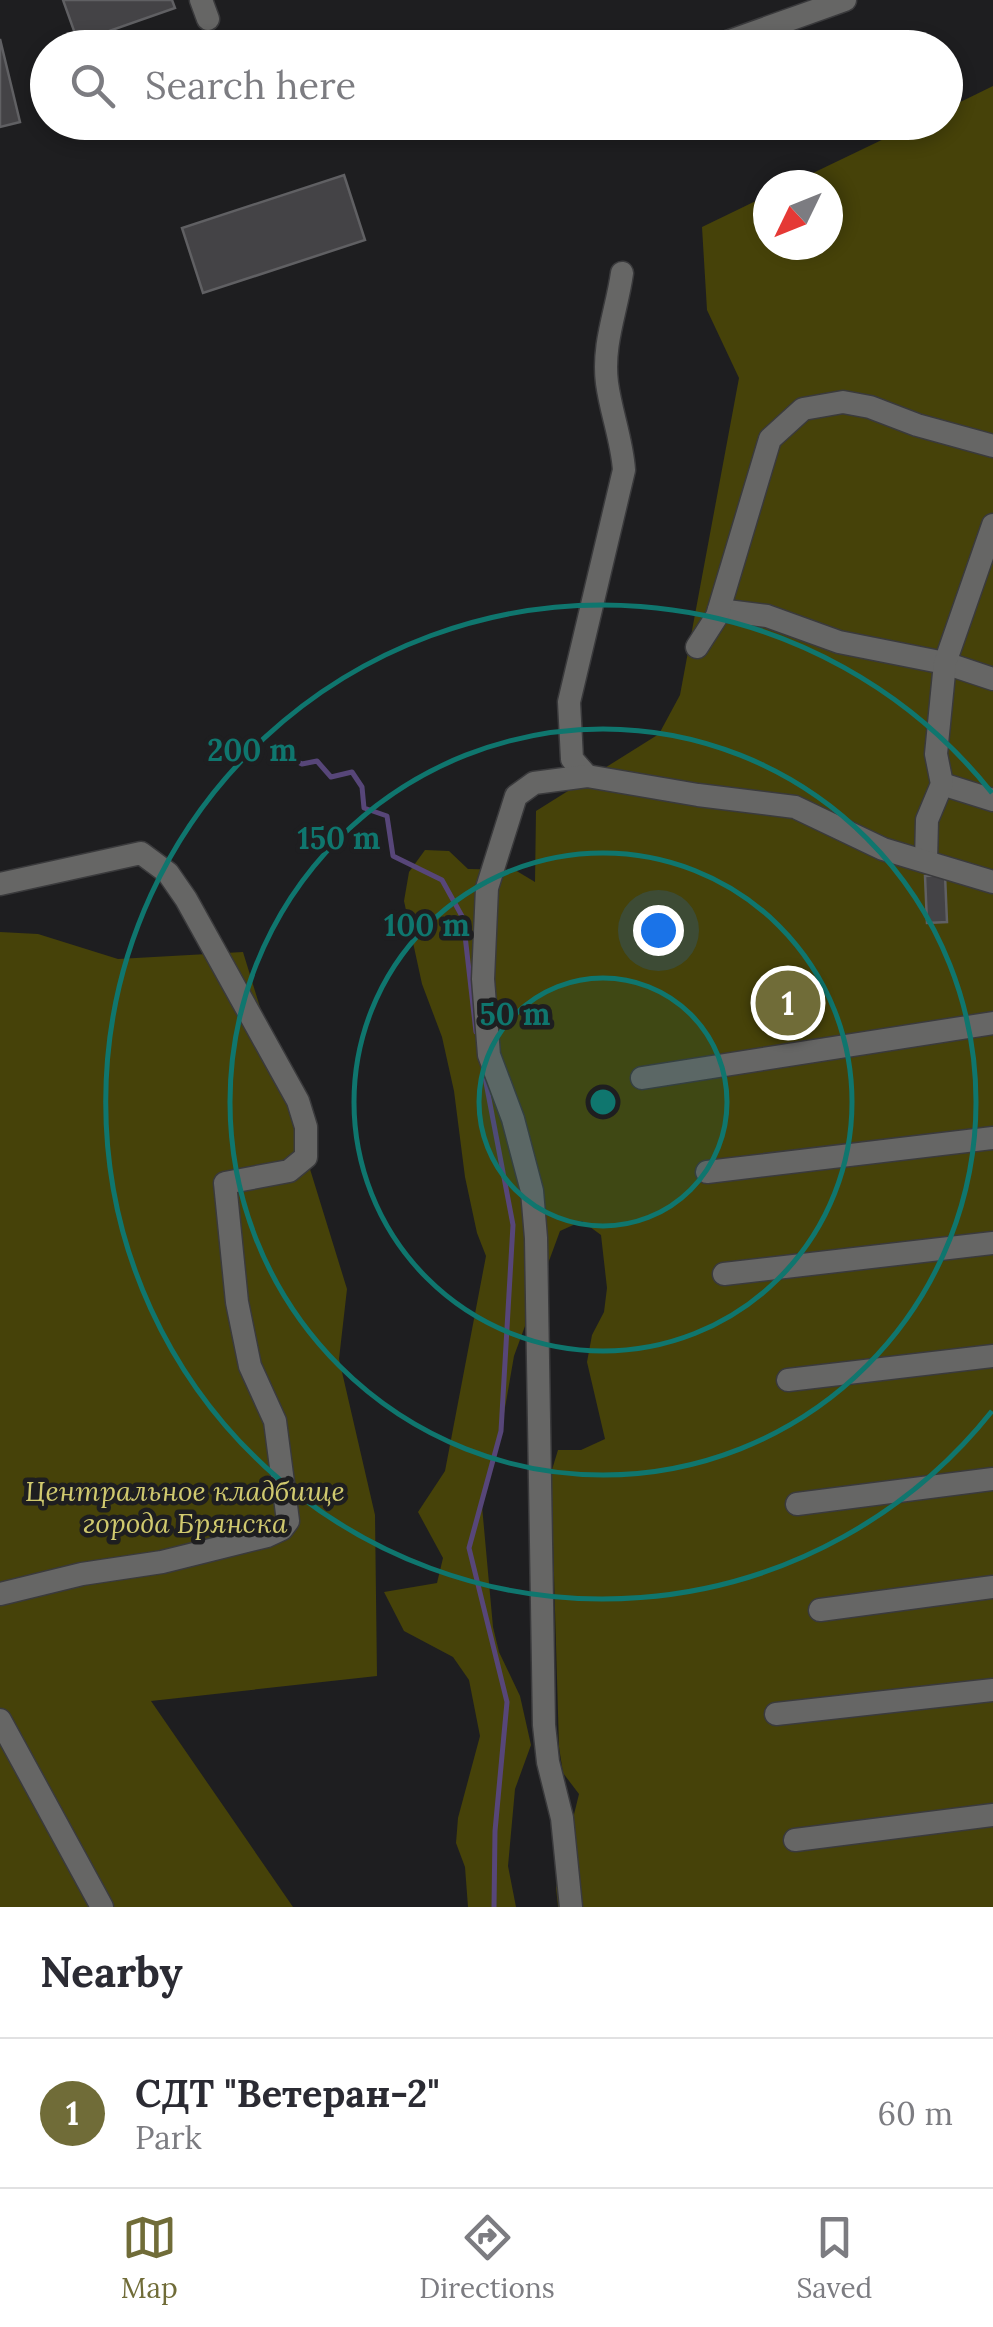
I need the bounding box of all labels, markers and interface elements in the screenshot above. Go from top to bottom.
search box [30,30,963,140]
icon: search [65,58,120,113]
text: Search here [145,61,356,109]
north arrow [753,170,843,260]
text: 200 m [207,731,297,769]
text: 150 m [298,819,381,857]
your location [633,905,684,956]
text: 100 m [384,906,470,944]
pin: 1 [756,966,820,1040]
text: 50 m [480,995,551,1033]
centre of rings [585,1084,621,1120]
park label: Центральное кладбище города Брянска [25,1473,345,1541]
text: Nearby [40,1945,183,1999]
text: СДТ "Ветеран-2" [135,2069,440,2117]
text: 1 [66,2093,79,2134]
text: 60 m [878,2093,953,2134]
text: Park [135,2117,202,2158]
tab: Map [121,2210,178,2306]
tab: Directions [419,2210,555,2306]
tab: Saved [796,2210,872,2306]

